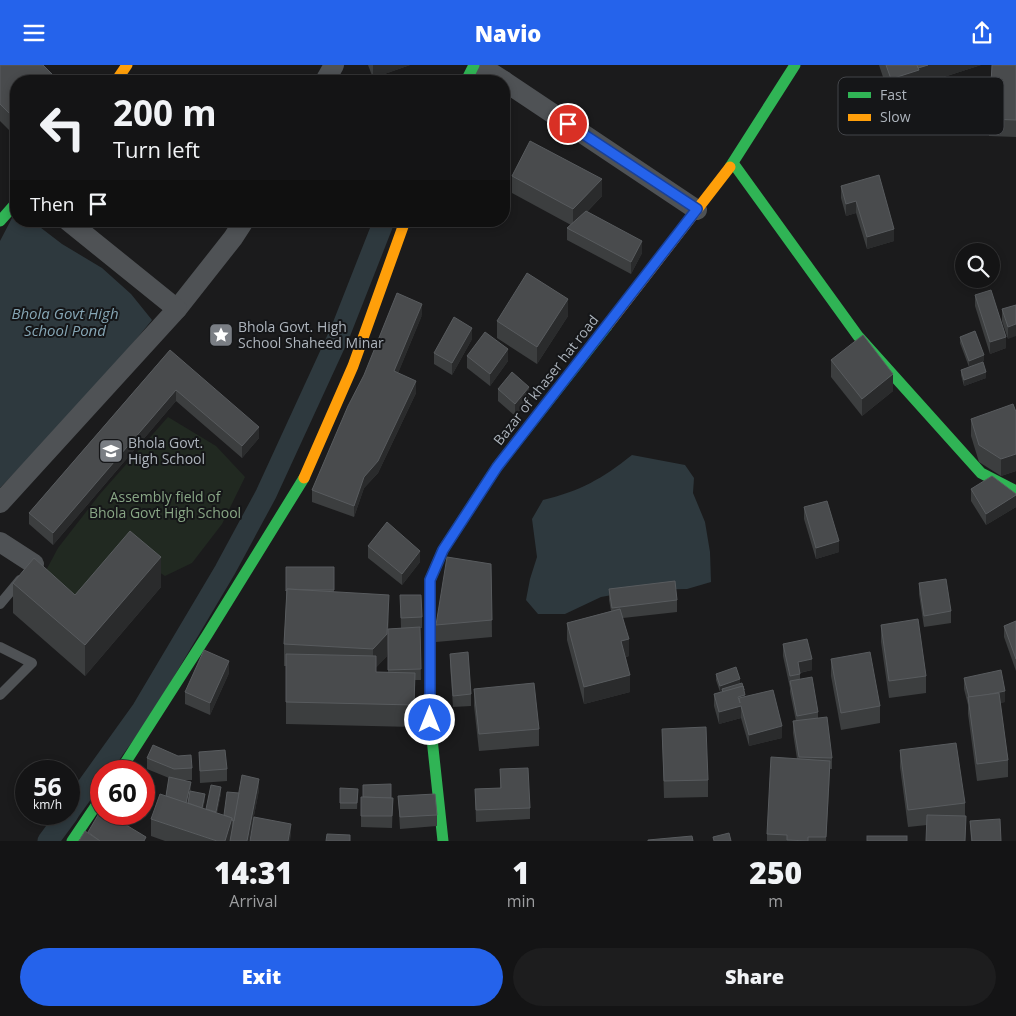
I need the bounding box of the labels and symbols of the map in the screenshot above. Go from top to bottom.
legend [838,77,1004,135]
text: Fast [880,85,907,104]
pin [547,103,589,145]
text: Slow [880,107,911,126]
water label: Bhola Govt High School Pond [11,303,119,340]
street label: Bazar of khaser hat road [489,311,602,449]
place label: Bhola Govt. High School Shaheed Minar [238,317,384,352]
place icon: Bhola Govt. High School Shaheed Minar [208,322,234,348]
place label: Bhola Govt. High School [128,433,205,468]
school or university icon: Bhola Govt. High School [98,438,124,464]
park label: Assembly field of Bhola Govt High School [89,487,241,522]
position arrow [403,693,455,745]
speed limit sign: 60 [90,760,155,825]

